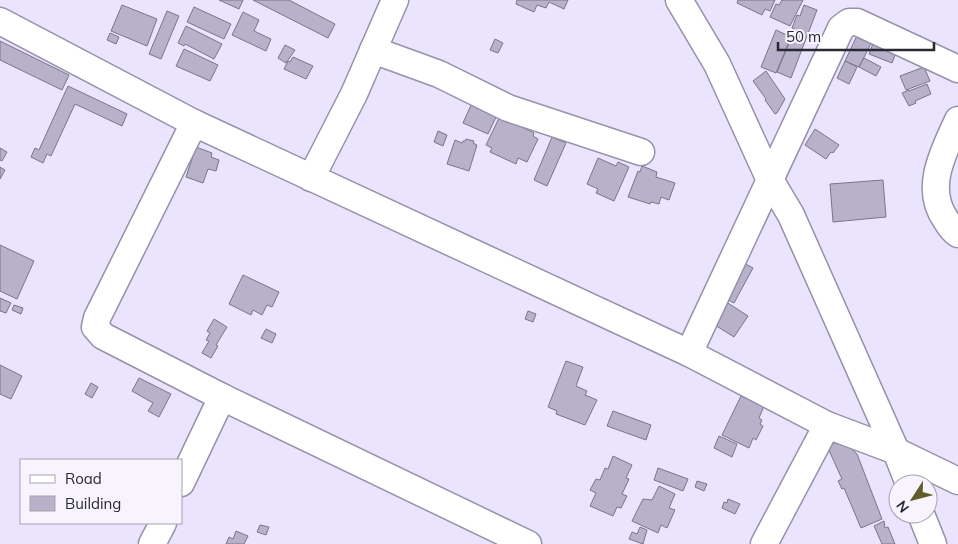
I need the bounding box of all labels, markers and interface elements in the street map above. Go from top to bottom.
scale bar [778,20,934,52]
text: 50 m [786,27,821,46]
legend [20,459,182,524]
text: Road [65,469,102,488]
north arrow [888,474,938,524]
text: Building [65,494,121,513]
text: N [892,497,913,516]

